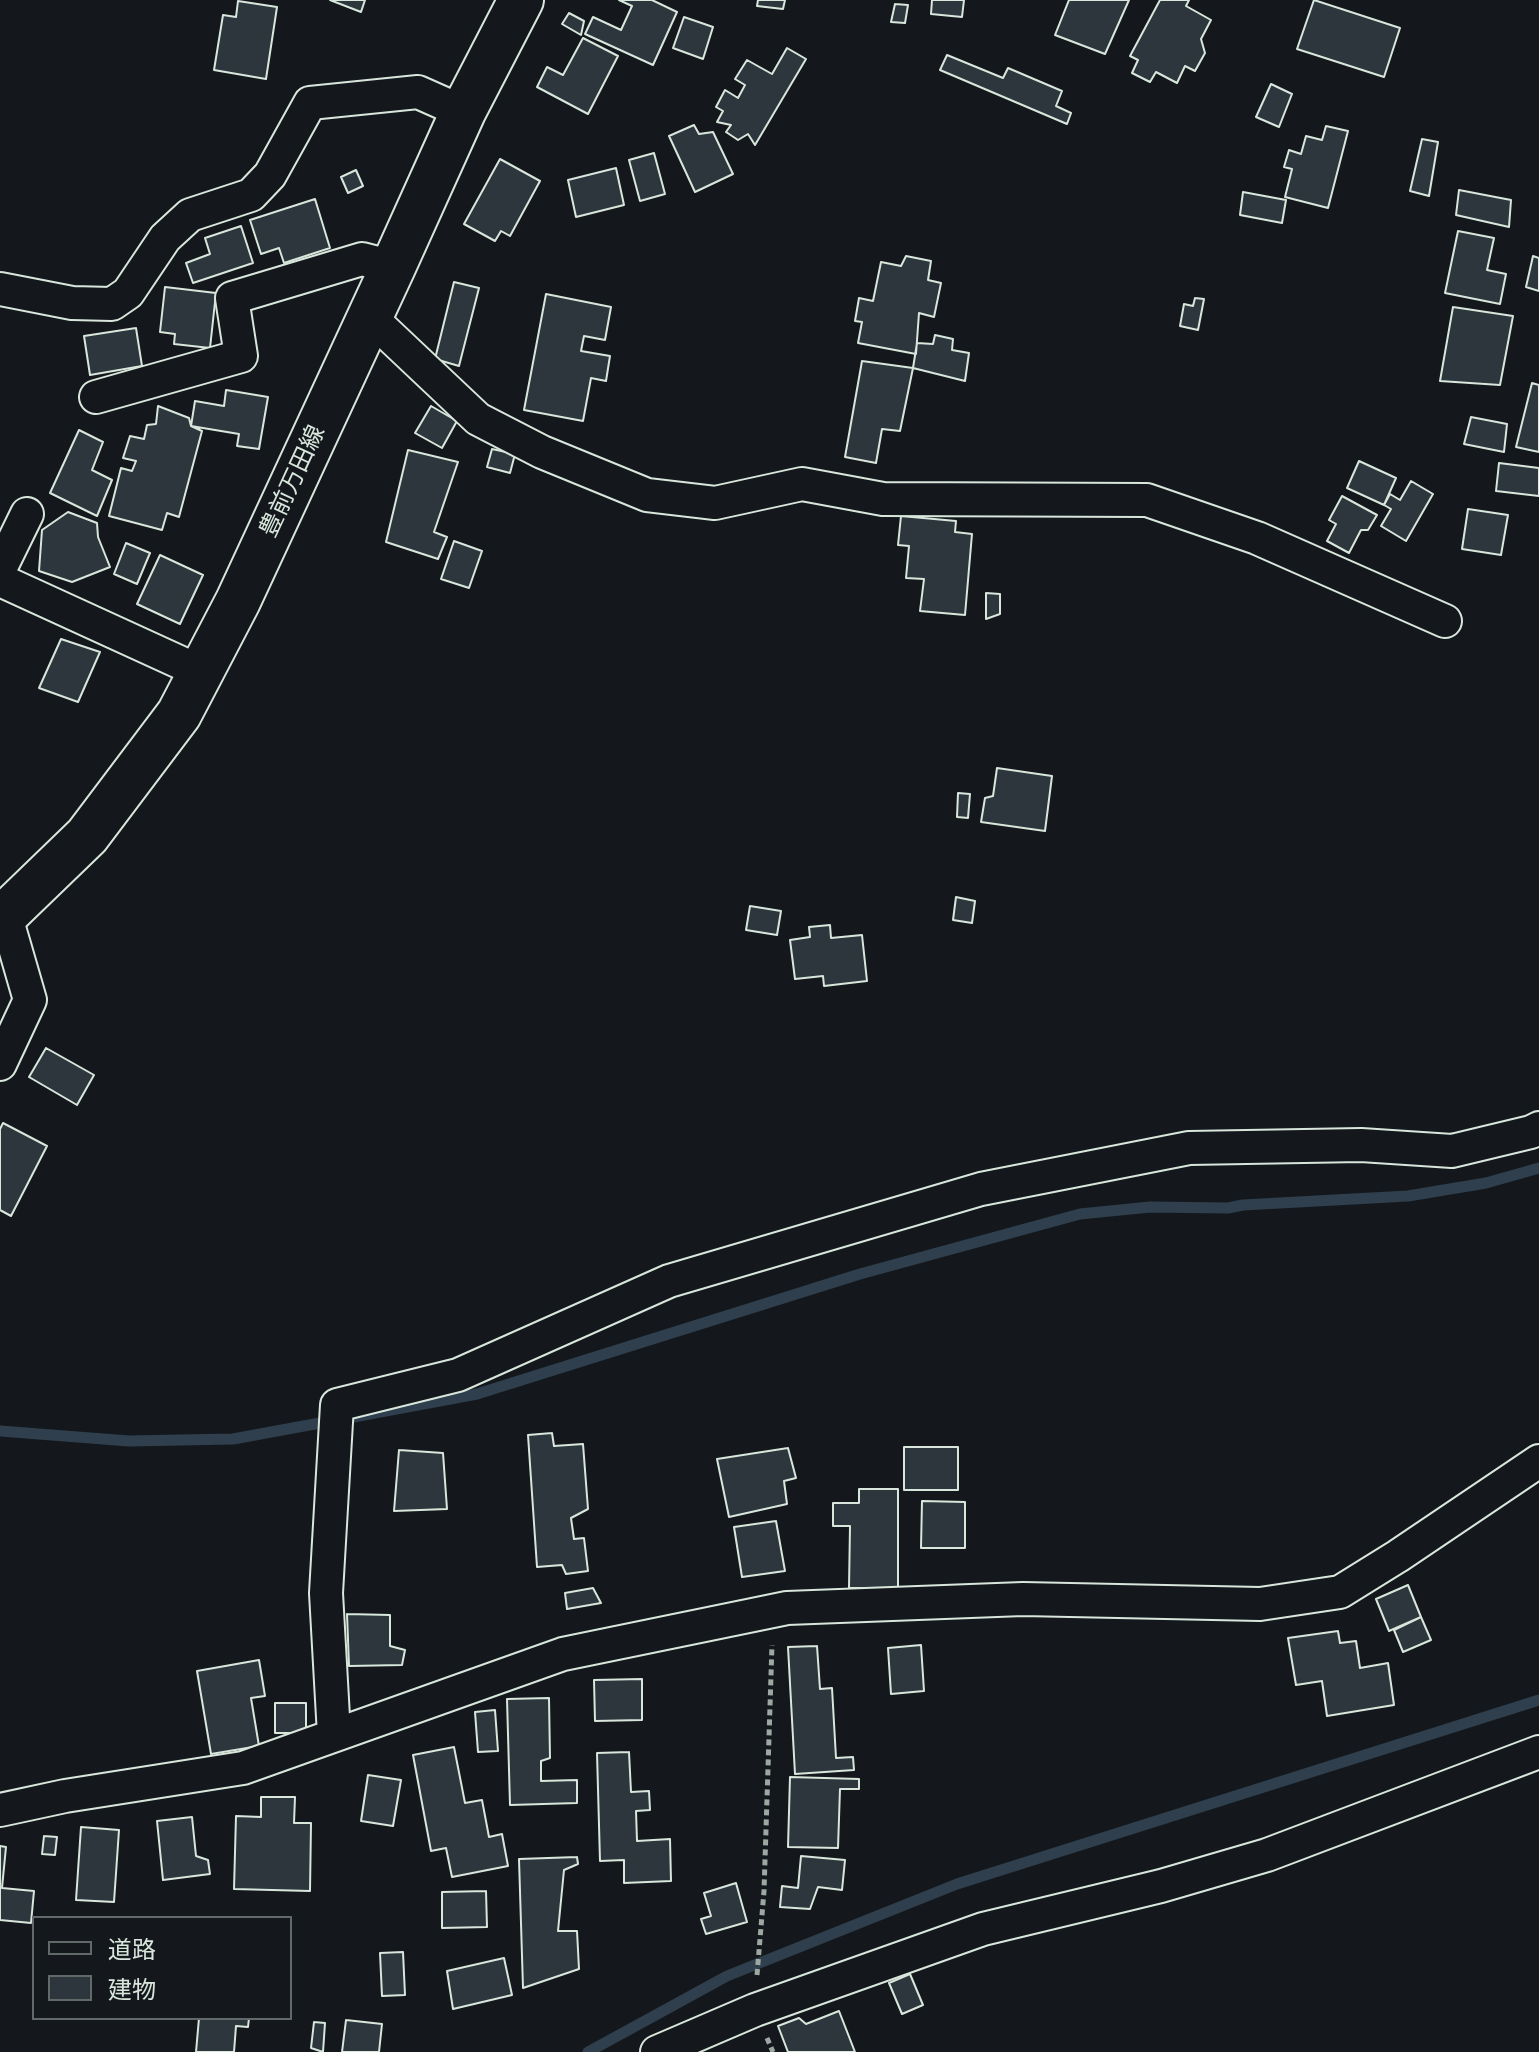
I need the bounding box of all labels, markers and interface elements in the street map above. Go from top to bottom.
street label: 豊前万田線 [256,422,332,542]
legend [32,1916,292,2020]
text: 道路 [108,1932,156,1967]
text: 建物 [108,1972,156,2007]

